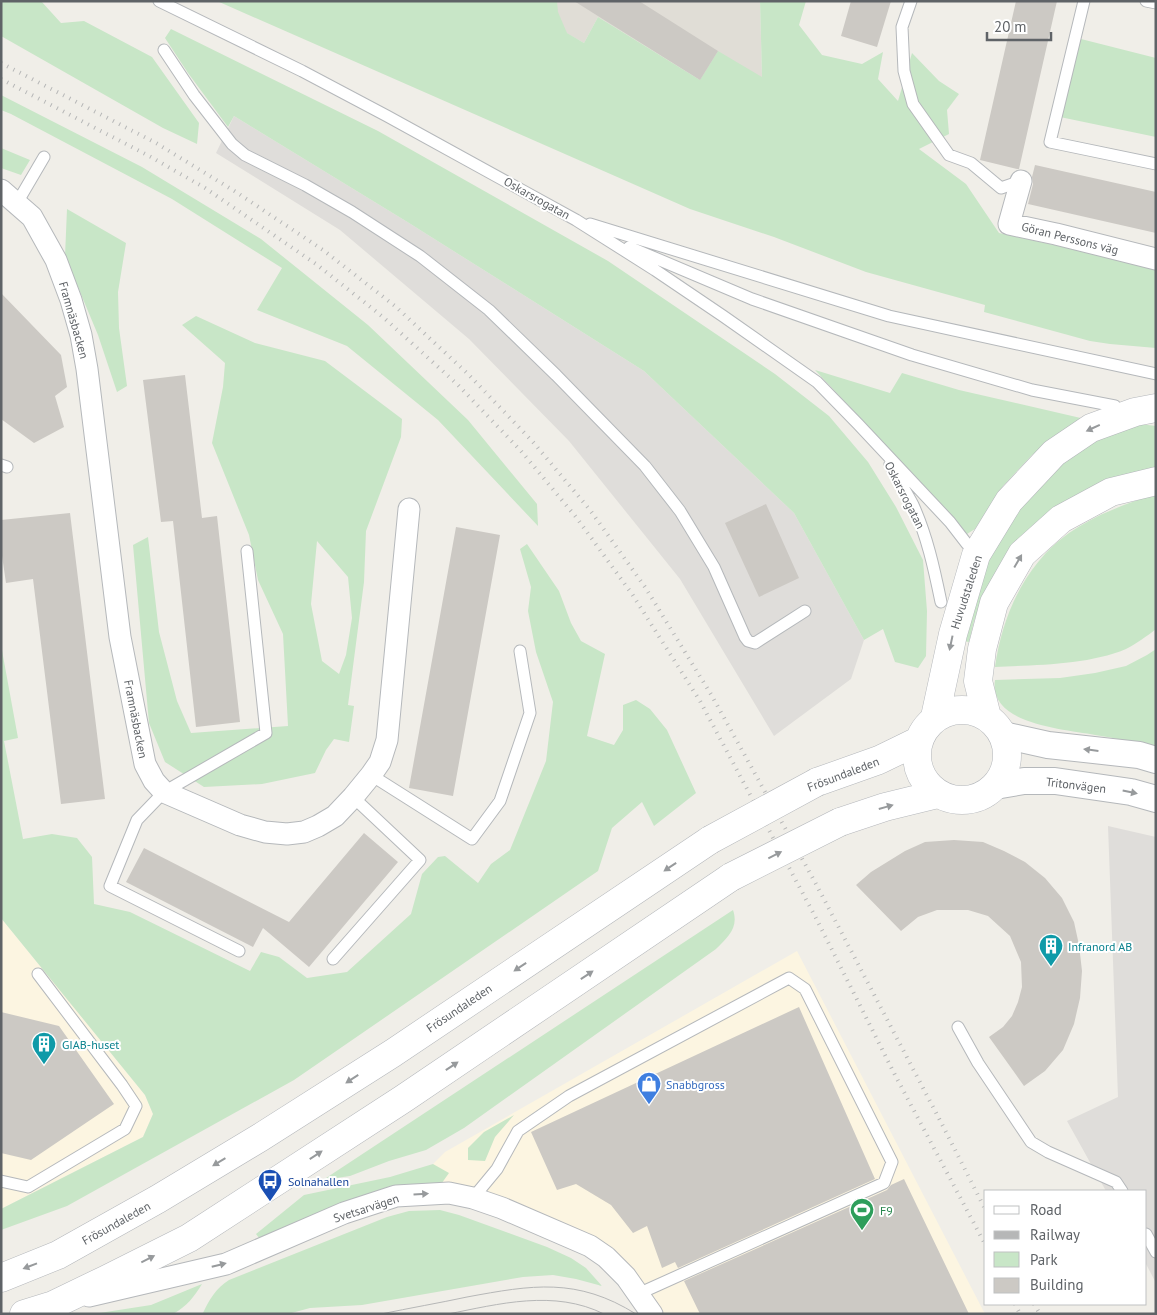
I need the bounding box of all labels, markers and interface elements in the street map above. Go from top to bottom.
scale bar [987,10,1051,42]
text: 20 m [994,17,1027,36]
street label: Oskarsrogatan [501,174,573,222]
street label: Göran Perssons väg [1020,219,1120,257]
street label: Framnäsbacken [56,280,92,360]
one-way arrow [1086,424,1100,432]
street label: Oskarsrogatan [882,459,928,531]
street label: Huvudstaleden [947,553,985,631]
one-way arrow [1014,554,1023,567]
one-way arrow [947,636,955,651]
street label: Framnäsbacken [121,678,151,760]
one-way arrow [1082,746,1098,754]
street label: Frösundaleden [805,753,881,795]
street label: Tritonvägen [1045,774,1107,796]
one-way arrow [1123,789,1139,797]
one-way arrow [879,802,894,810]
one-way arrow [768,851,782,859]
one-way arrow [663,862,677,872]
building icon: Infranord AB [1038,933,1064,967]
place label: Infranord AB [1068,939,1132,954]
one-way arrow [514,962,527,972]
one-way arrow [580,970,593,980]
street label: Frösundaleden [423,981,495,1035]
building icon: GIAB-huset [31,1031,57,1065]
place label: GIAB-huset [62,1037,119,1052]
one-way arrow [445,1061,459,1071]
shop icon: Snabbgross [636,1071,662,1105]
one-way arrow [345,1074,358,1084]
place label: Snabbgross [666,1077,725,1092]
one-way arrow [310,1151,323,1160]
one-way arrow [213,1157,226,1166]
bus stop icon: Solnahallen [257,1168,283,1202]
place label: Solnahallen [288,1174,349,1189]
street label: Svetsarvägen [331,1190,401,1226]
one-way arrow [413,1190,429,1198]
legend [984,1190,1147,1305]
sports icon: F9 [849,1197,875,1231]
street label: Frösundaleden [79,1198,153,1248]
text: Road [1030,1200,1062,1219]
place label: F9 [880,1203,893,1218]
text: Railway [1030,1225,1080,1244]
text: Park [1030,1250,1058,1269]
one-way arrow [141,1254,155,1262]
one-way arrow [212,1261,227,1269]
one-way arrow [22,1263,37,1271]
text: Building [1030,1275,1084,1294]

